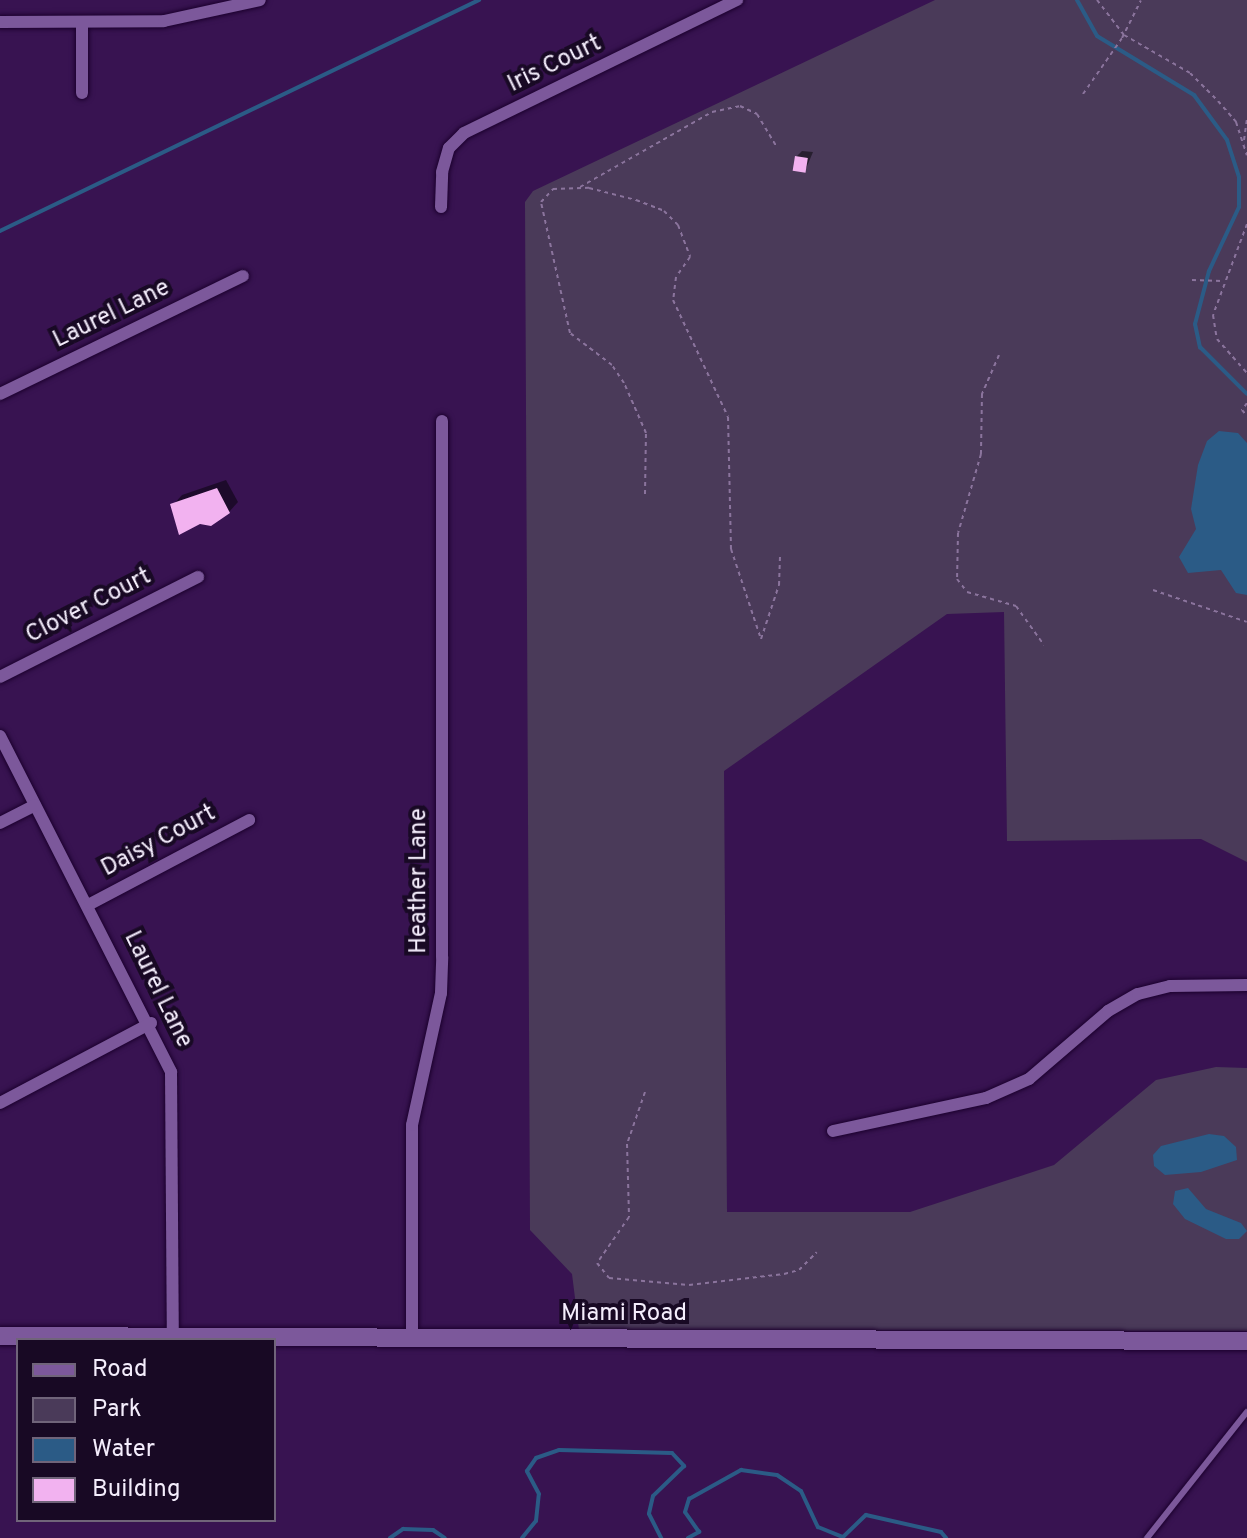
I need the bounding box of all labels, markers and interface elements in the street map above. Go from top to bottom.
street label: Iris Court [504,30,606,100]
street label: Laurel Lane [49,274,175,356]
street label: Clover Court [21,563,157,651]
street label: Daisy Court [97,800,221,884]
street label: Heather Lane [406,808,434,954]
street label: Laurel Lane [116,927,198,1053]
street label: Miami Road [561,1301,687,1329]
legend [16,1338,276,1522]
text: Road [92,1355,148,1385]
text: Park [92,1395,142,1425]
text: Water [92,1435,155,1465]
text: Building [92,1475,181,1505]

